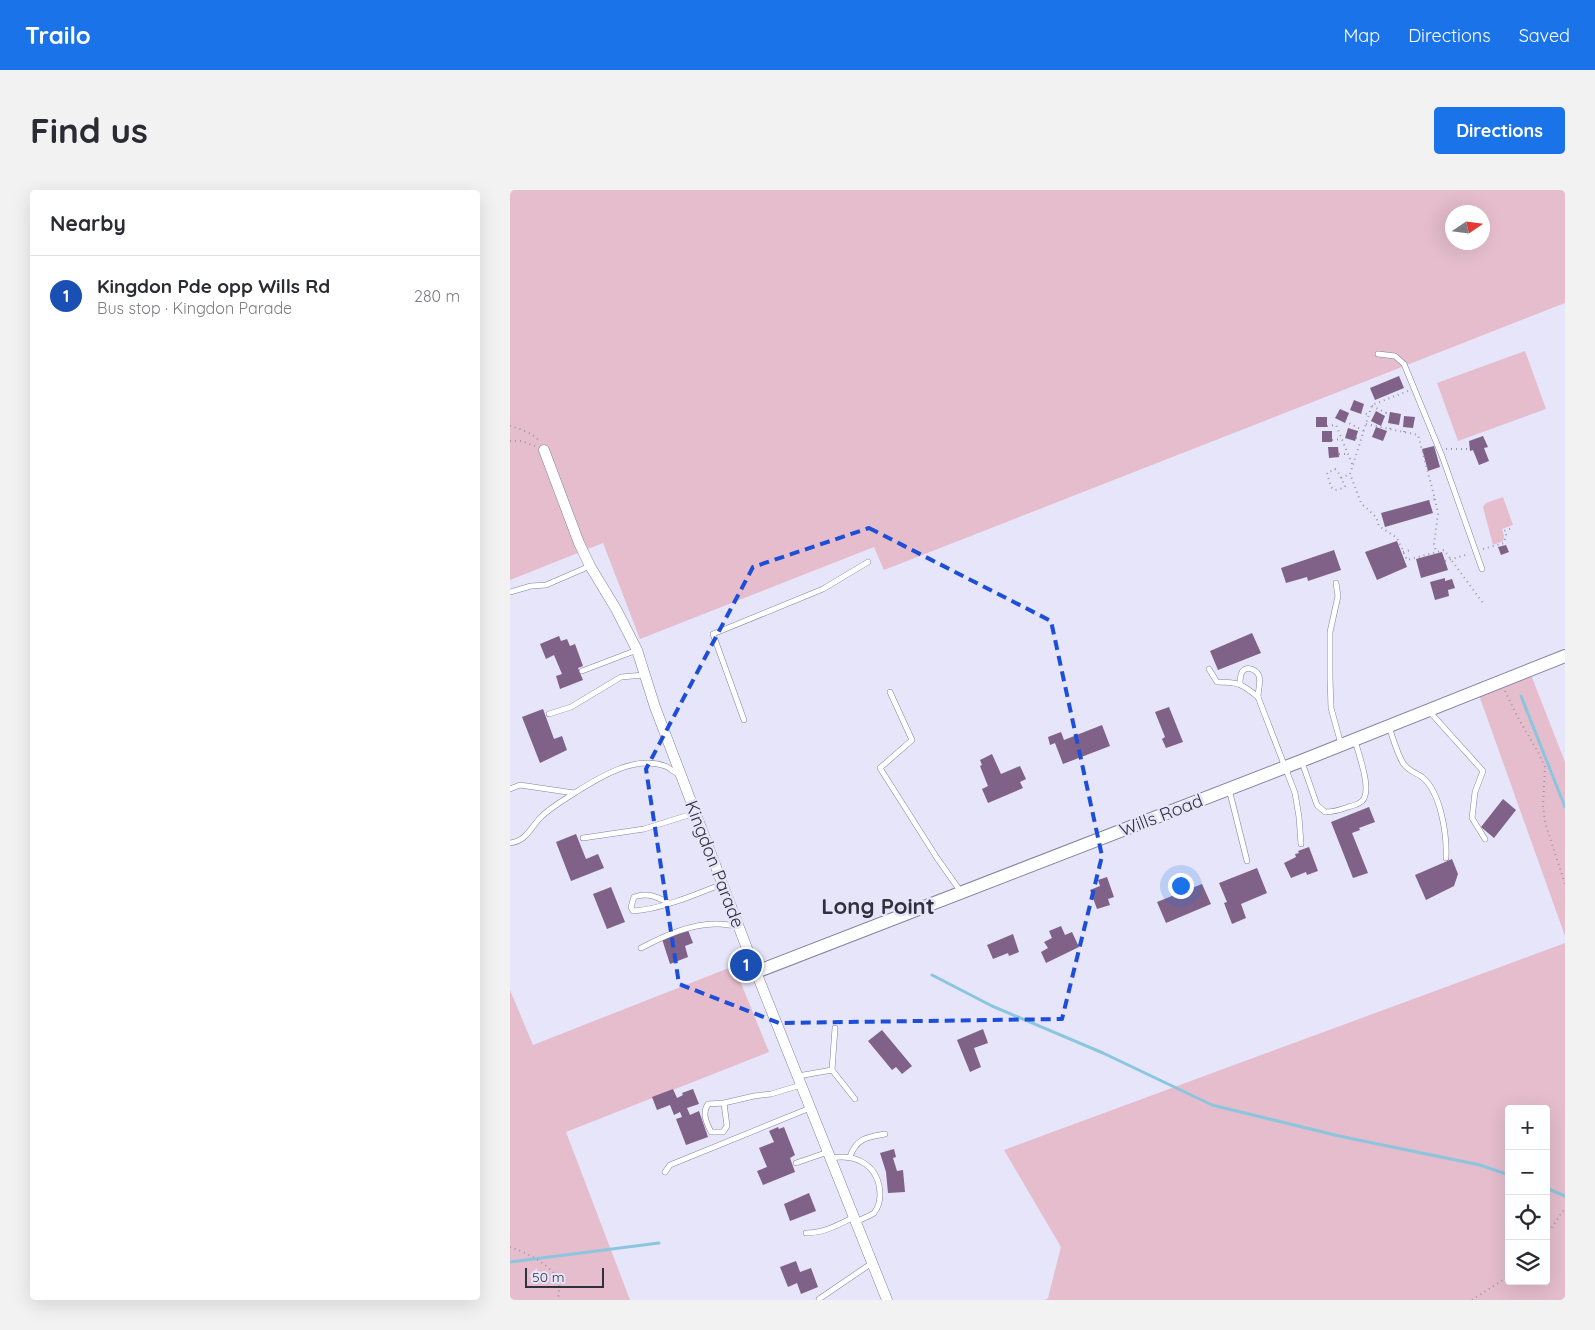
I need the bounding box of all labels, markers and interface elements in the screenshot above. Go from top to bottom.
text: Trailo [25,20,91,50]
text: Map [1343,24,1380,47]
text: Directions [1408,24,1491,47]
text: Saved [1519,24,1570,47]
button: Directions [1434,107,1565,154]
text: Find us [30,108,148,152]
north arrow [1445,205,1490,250]
text: Nearby [50,210,126,236]
text: Kingdon Pde opp Wills Rd [97,274,330,298]
text: 1 [63,286,69,306]
text: 280 m [414,286,460,306]
text: Bus stop · Kingdon Parade [97,298,292,318]
street label: Wills Road [1116,789,1206,841]
street label: Kingdon Parade [680,797,750,931]
your location [1168,873,1194,899]
district label: Long Point [821,892,935,920]
pin: 1 [730,946,762,984]
map controls [1505,1105,1550,1285]
button: + [1505,1105,1550,1150]
button: − [1505,1150,1550,1195]
button: locate [1505,1195,1550,1240]
button: layers [1505,1240,1550,1285]
scale bar [525,1265,604,1288]
text: 50 m [532,1268,565,1286]

